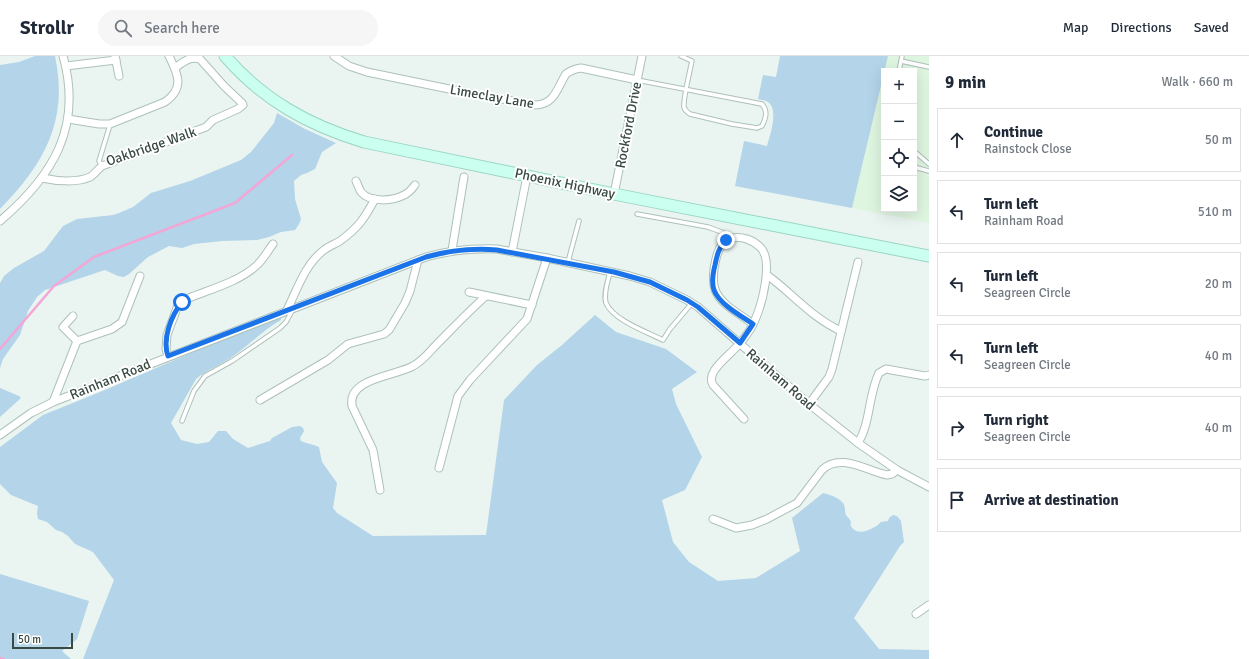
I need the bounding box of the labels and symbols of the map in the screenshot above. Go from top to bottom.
street label: Rockford Drive [612,80,645,170]
street label: Limeclay Lane [448,81,535,112]
street label: Oakbridge Walk [104,123,198,170]
street label: Phoenix Highway [513,165,617,203]
route end [717,231,735,249]
route start [173,293,191,311]
street label: Rainham Road [743,345,819,414]
street label: Rainham Road [67,356,153,403]
scale bar [12,631,73,650]

